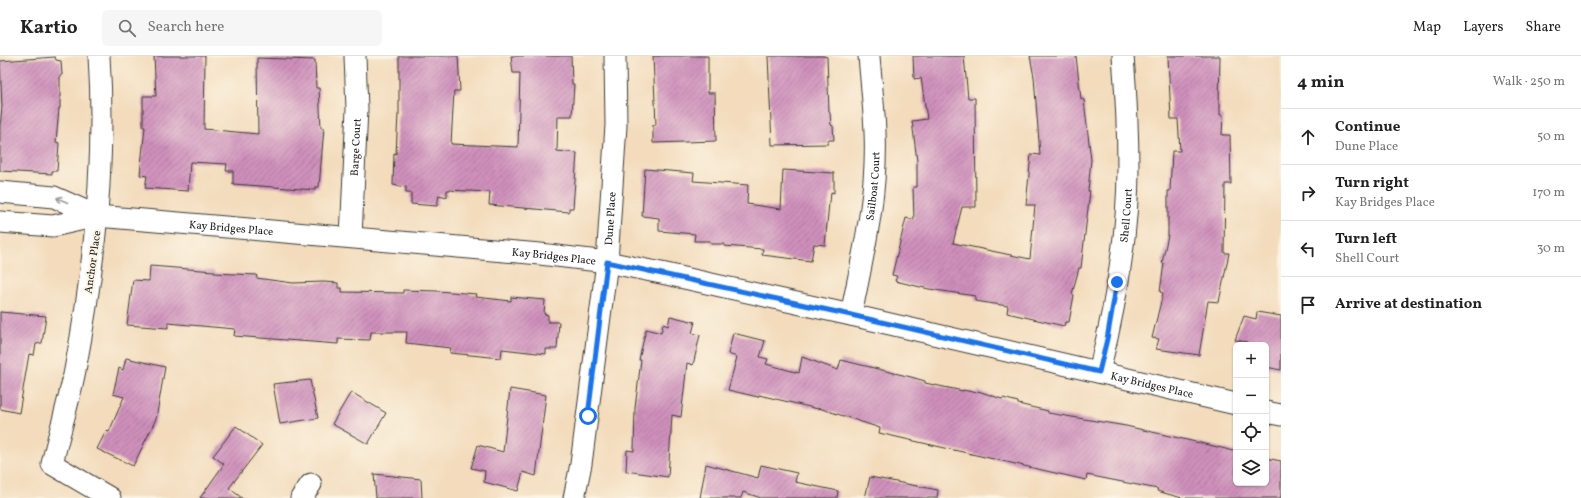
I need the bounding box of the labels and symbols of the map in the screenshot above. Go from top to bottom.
street label: Barge Court [348,118,366,176]
street label: Sailboat Court [863,151,884,222]
street label: Shell Court [1117,188,1137,244]
street label: Dune Place [602,191,621,246]
one-way arrow [56,196,68,203]
street label: Kay Bridges Place [188,218,274,240]
street label: Anchor Place [82,230,105,295]
street label: Kay Bridges Place [511,246,597,270]
route end [1108,273,1126,291]
street label: Kay Bridges Place [1109,369,1195,403]
route start [579,407,597,425]

